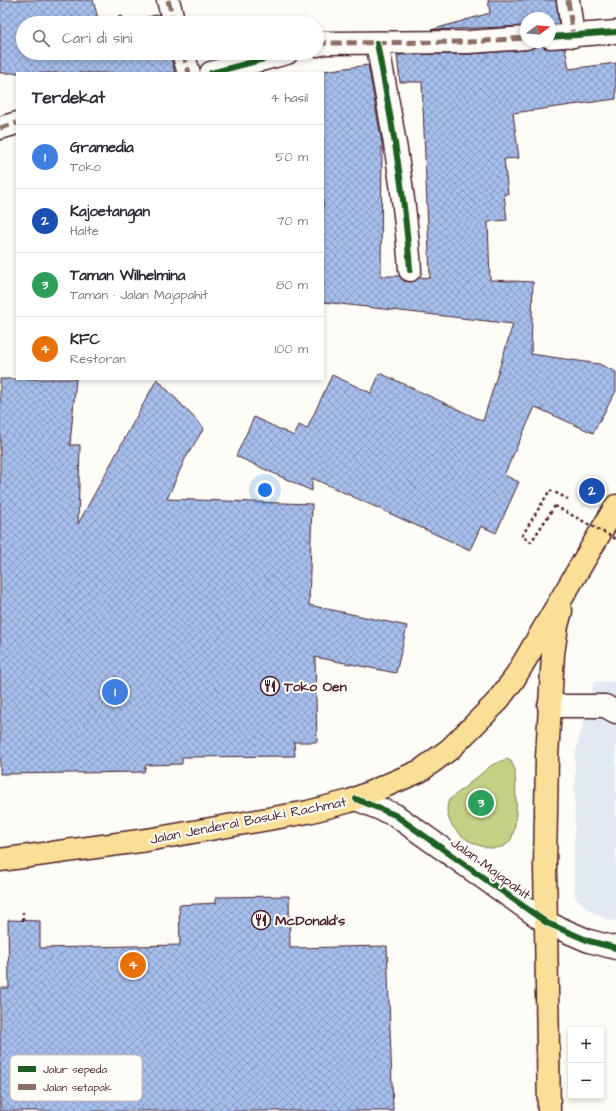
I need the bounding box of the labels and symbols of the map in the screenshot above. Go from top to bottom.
north arrow [520,12,556,48]
pin: 2 [579,476,605,506]
your location [255,480,275,500]
restaurant icon: Toko Oen [259,675,281,697]
pin: 1 [102,677,128,707]
place label: Toko Oen [283,677,347,697]
pin: 3 [468,788,494,818]
street label: Jalan Jenderal Basuki Rachmat [148,792,349,850]
street label: Jalan Majapahit [446,833,535,905]
restaurant icon: McDonald's [250,909,272,931]
place label: McDonald's [275,911,345,931]
pin: 4 [120,950,146,980]
legend [10,1055,142,1101]
text: Jalur sepeda [43,1062,107,1077]
text: Jalan setapak [43,1080,112,1095]

